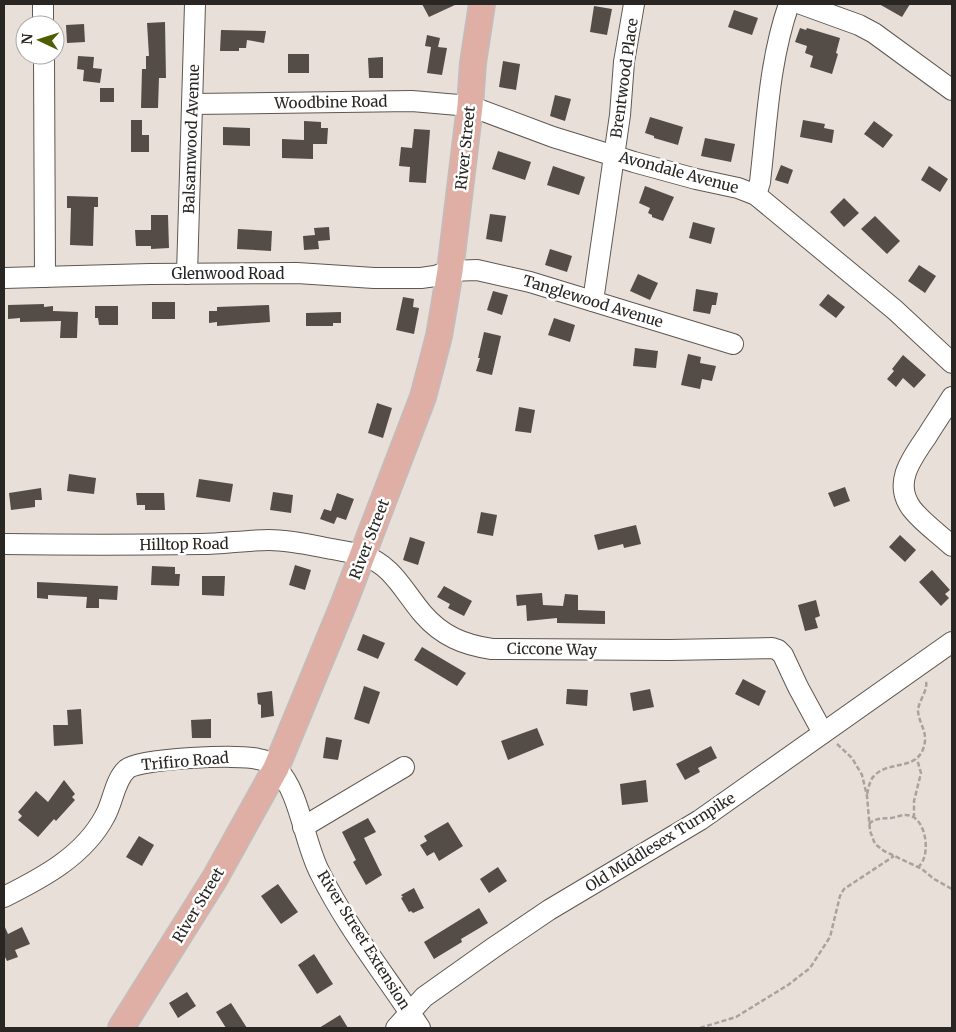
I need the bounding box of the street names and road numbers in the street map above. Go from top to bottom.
street label: Brentwood Place [606,17,642,139]
street label: Balsamwood Avenue [179,64,203,214]
street label: Woodbine Road [273,92,388,113]
street label: River Street [451,105,479,191]
street label: Avondale Avenue [616,147,741,197]
street label: Glenwood Road [172,264,284,283]
street label: Tanglewood Avenue [521,271,666,331]
street label: River Street [345,496,393,582]
street label: Hilltop Road [139,534,229,554]
street label: Ciccone Way [507,639,598,659]
street label: Trifiro Road [140,748,230,774]
street label: Old Middlesex Turnpike [582,788,739,896]
street label: River Street [168,864,228,946]
street label: River Street Extension [313,867,415,1013]

